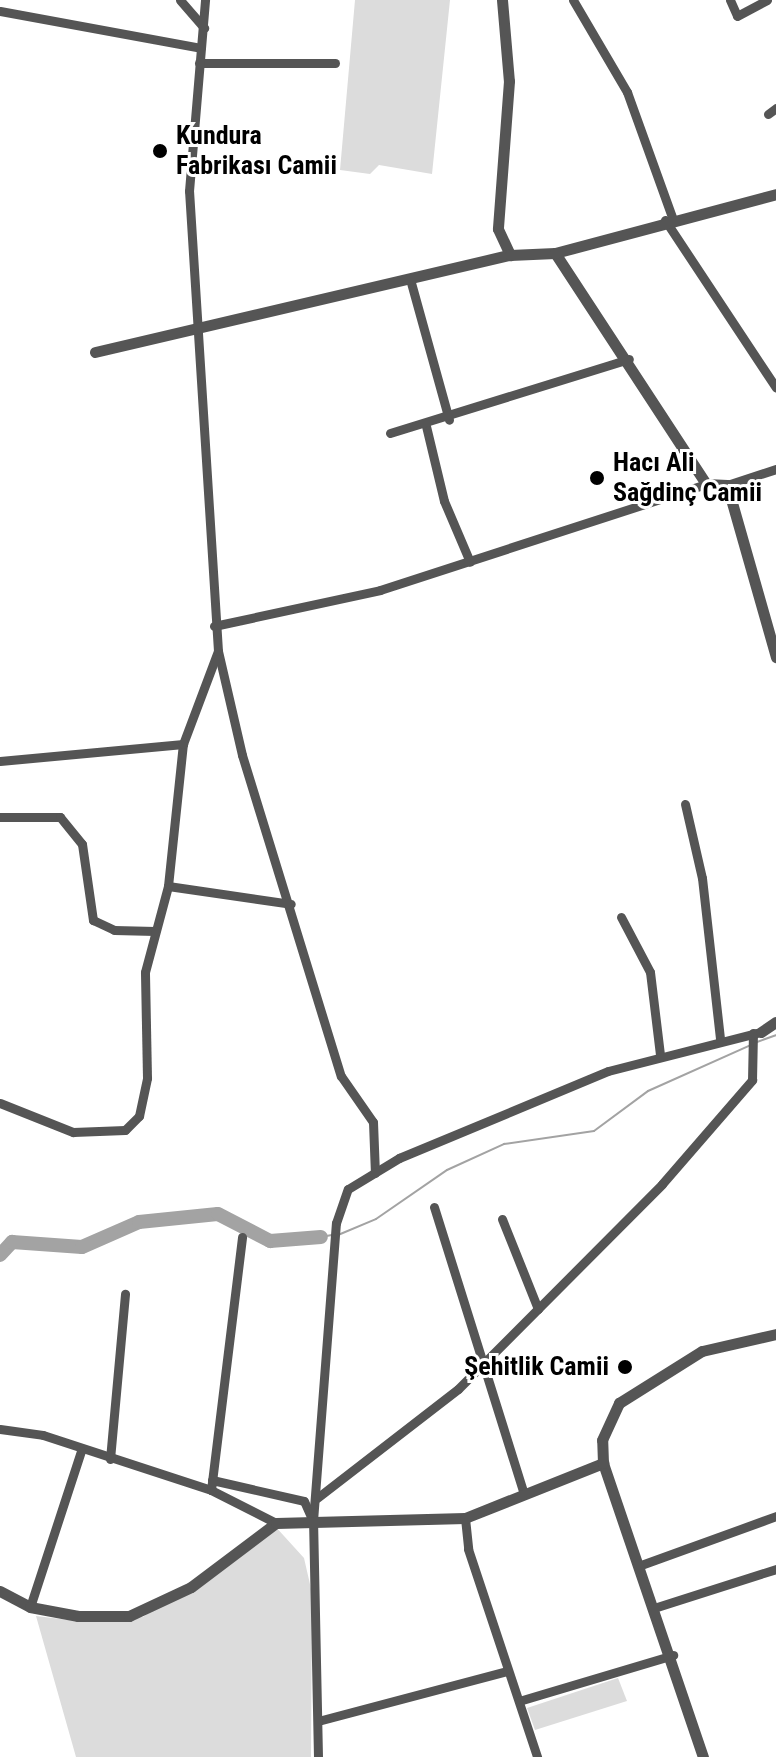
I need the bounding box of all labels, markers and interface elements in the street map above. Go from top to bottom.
place label: Kundura Fabrikası Camii [176,120,337,182]
marker: Kundura Fabrikası Camii [151,142,169,160]
place label: Hacı Ali Sağdinç Camii [613,447,762,508]
marker: Hacı Ali Sağdinç Camii [588,469,606,487]
place label: Şehitlik Camii [464,1351,609,1383]
marker: Şehitlik Camii [616,1358,634,1376]

